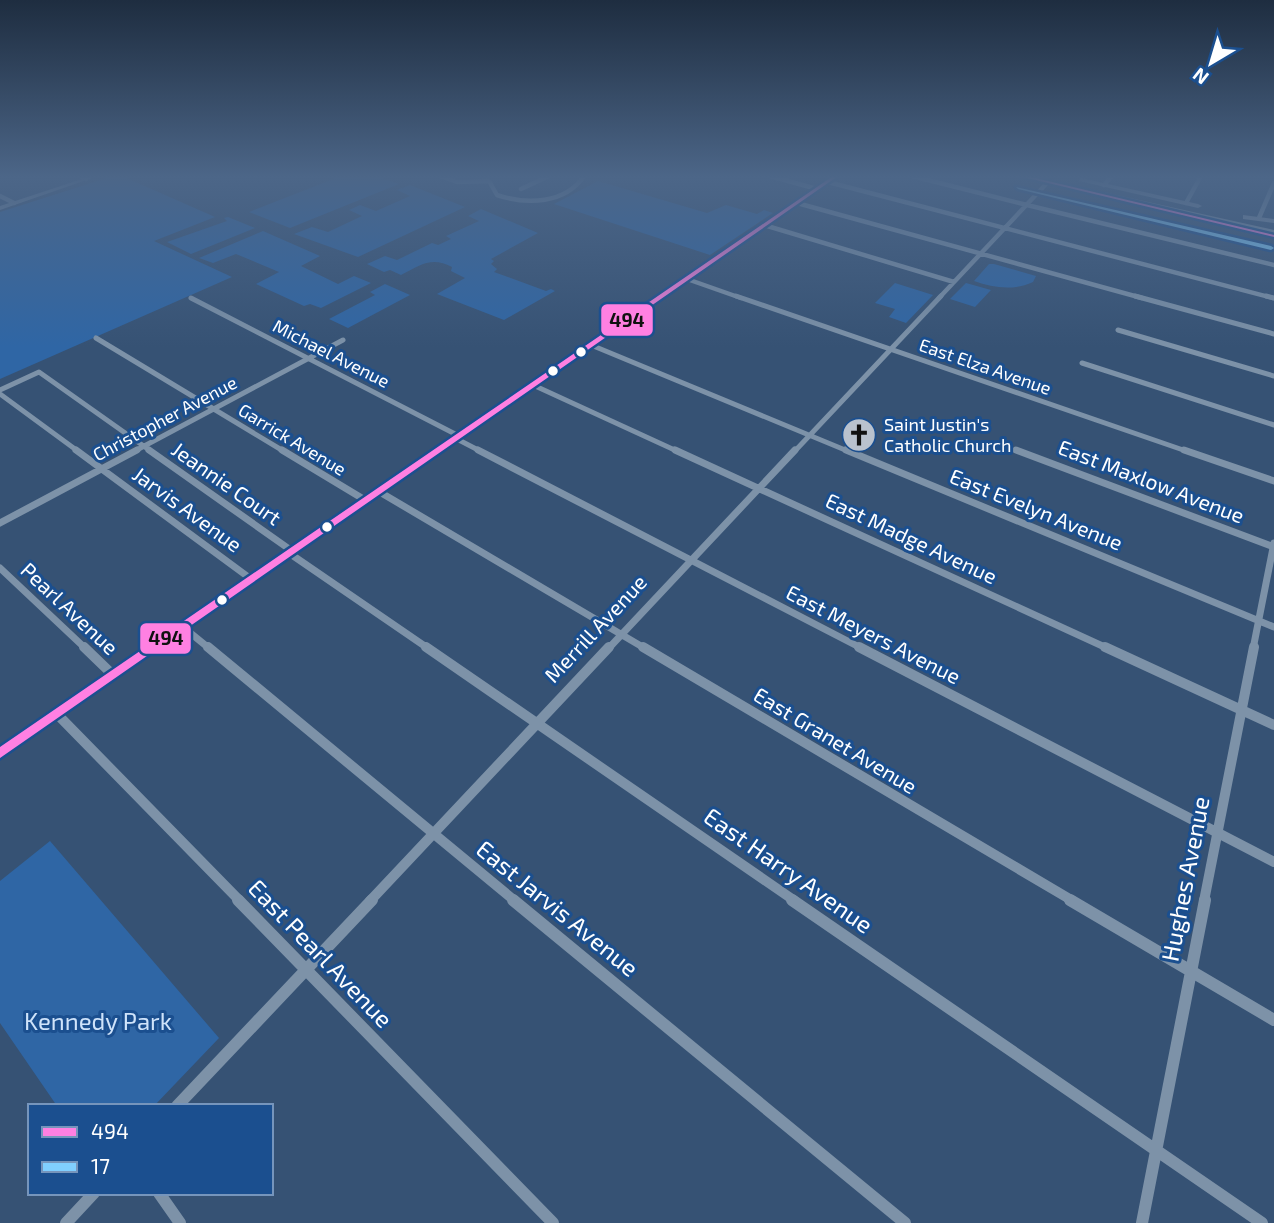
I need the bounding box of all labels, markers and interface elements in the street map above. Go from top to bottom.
north arrow [1176,28,1246,98]
text: N [1188,64,1213,90]
line badge: 494 [600,303,654,337]
text: 494 [609,308,645,331]
street label: Michael Avenue [269,314,393,392]
street label: East Elza Avenue [916,333,1054,399]
unlabelled marker [574,345,588,359]
unlabelled marker [546,364,560,378]
street label: Christopher Avenue [89,371,240,465]
street label: Garrick Avenue [235,398,350,480]
place label: Saint Justin's Catholic Church [884,413,1012,456]
church icon: Saint Justin's Catholic Church [840,416,878,454]
street label: East Maxlow Avenue [1055,434,1248,528]
street label: Jeannie Court [167,436,286,530]
street label: Jarvis Avenue [128,461,247,557]
street label: East Evelyn Avenue [946,462,1127,555]
street label: East Madge Avenue [822,487,1001,588]
unlabelled marker [320,520,334,534]
street label: Pearl Avenue [16,557,124,659]
street label: Merrill Avenue [539,569,651,687]
street label: East Meyers Avenue [782,579,965,688]
unlabelled marker [215,593,229,607]
line badge: 494 [139,622,192,655]
text: 494 [148,626,184,649]
street label: East Granet Avenue [750,681,922,798]
street label: Hughes Avenue [1154,794,1215,964]
street label: East Harry Avenue [699,801,879,939]
street label: East Jarvis Avenue [471,834,645,982]
street label: East Pearl Avenue [243,873,399,1033]
park label: Kennedy Park [24,1006,172,1035]
legend [28,1104,273,1195]
text: 494 [91,1118,129,1143]
text: 17 [91,1153,110,1178]

